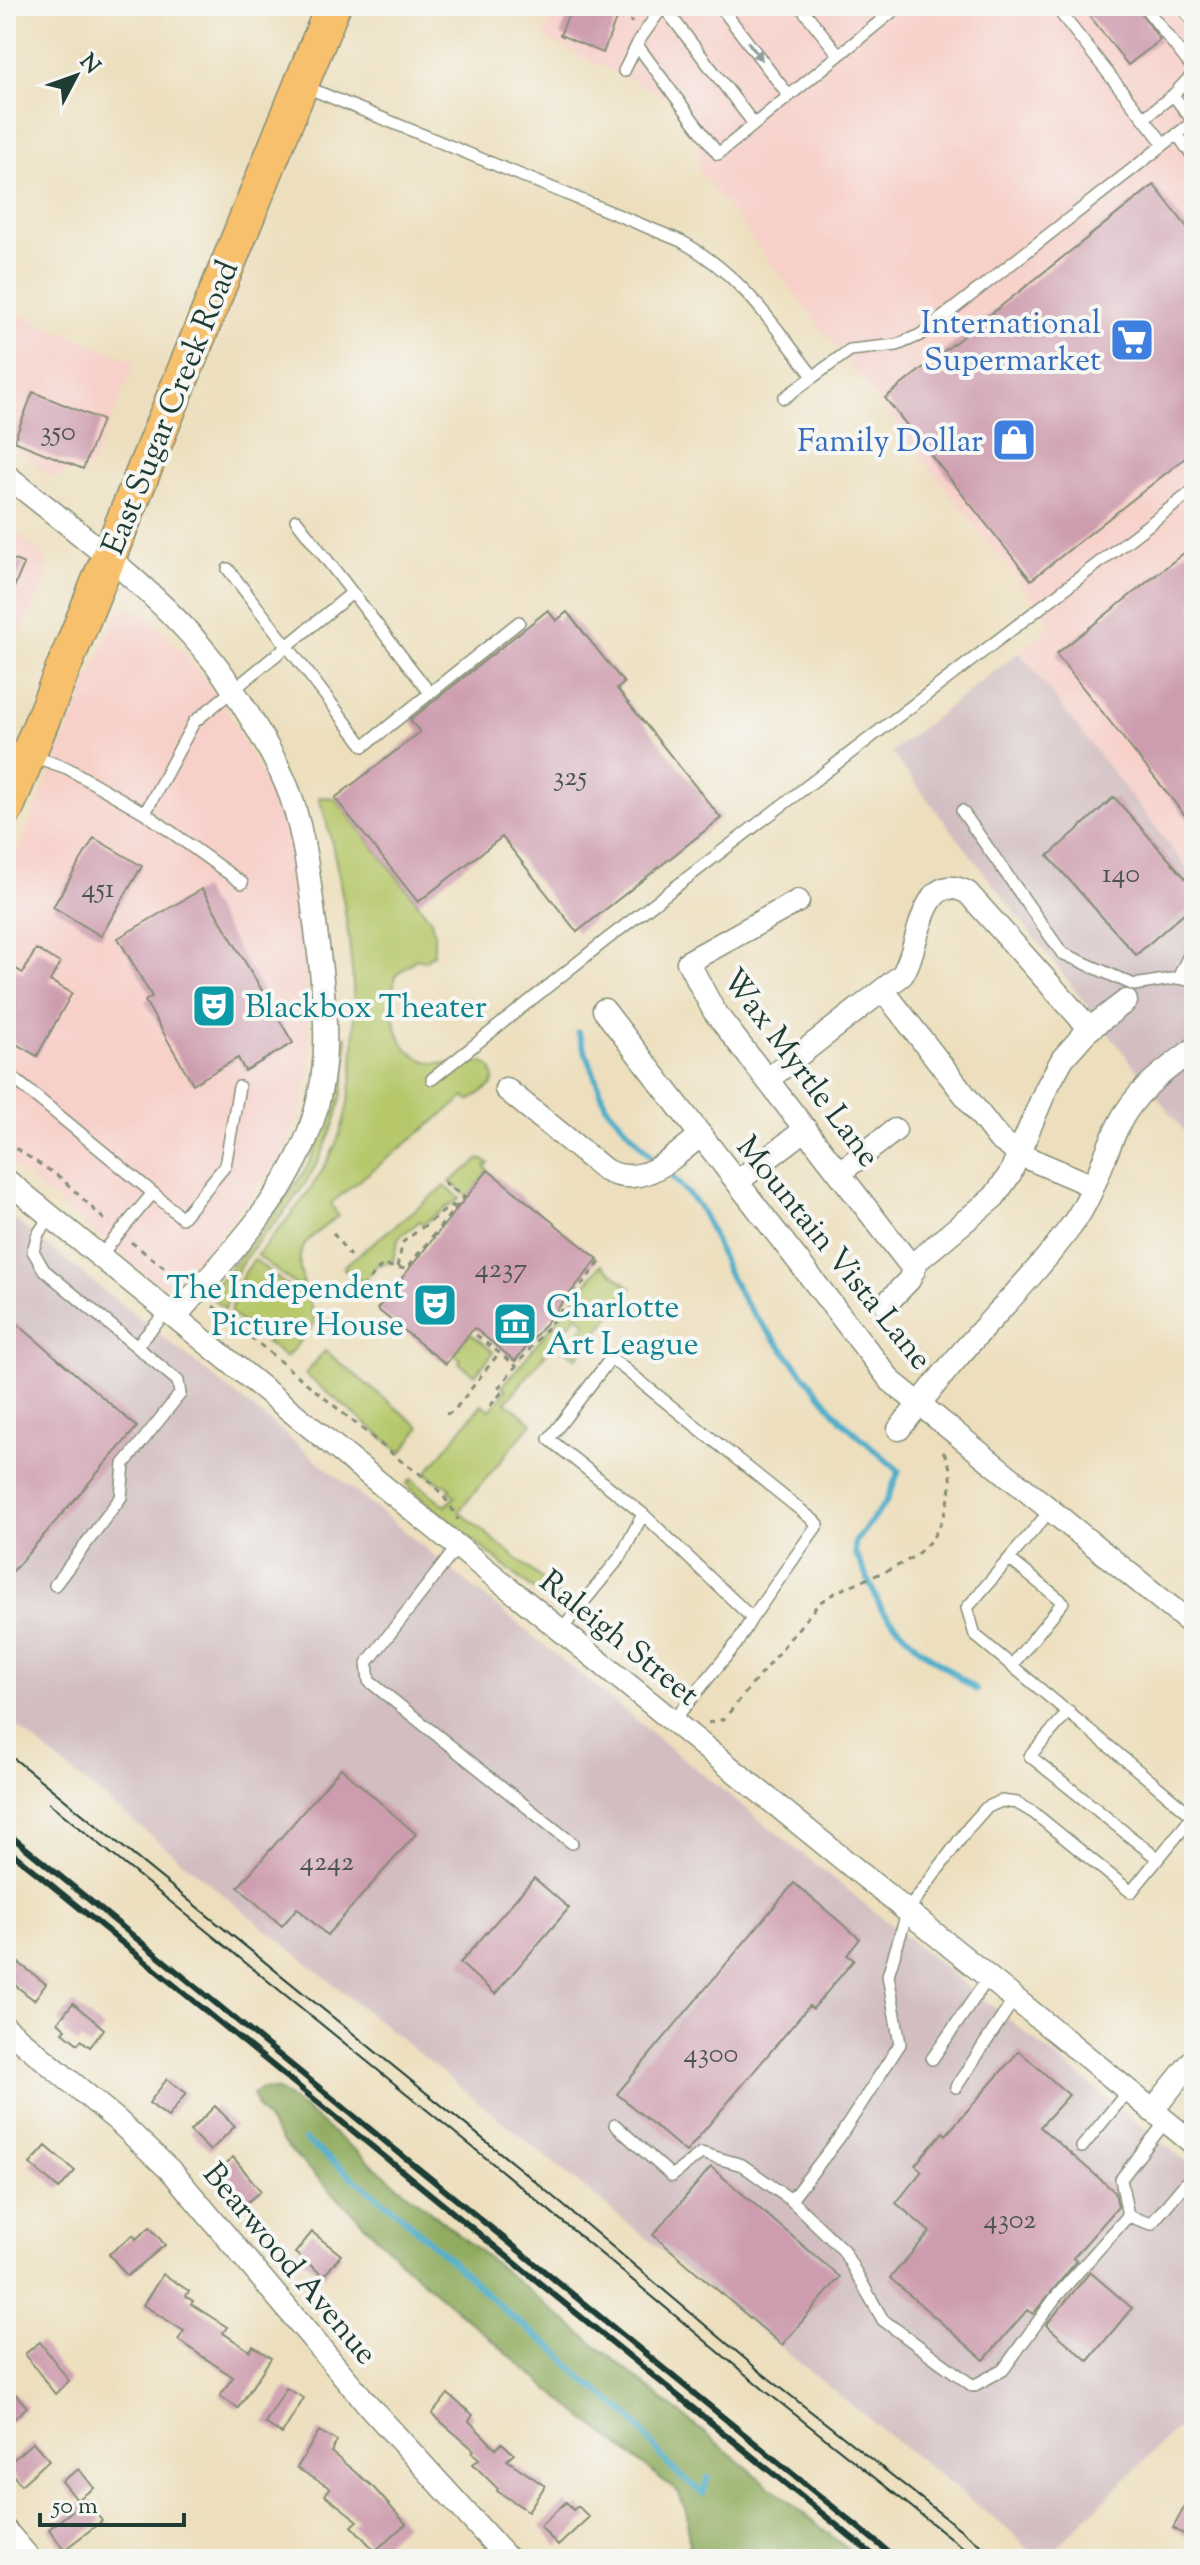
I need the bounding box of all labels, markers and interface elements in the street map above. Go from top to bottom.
north arrow [36,36,116,116]
one-way arrow [746,41,762,61]
text: N [71,48,107,82]
street label: East Sugar Creek Road [92,254,252,562]
place label: International Supermarket [921,302,1101,385]
supermarket icon: International Supermarket [1108,316,1156,364]
house number: 350 [40,413,76,453]
shop icon: Family Dollar [990,416,1038,464]
place label: Family Dollar [797,420,983,466]
house number: 325 [553,758,587,798]
house number: 140 [1102,855,1140,895]
house number: 451 [81,870,115,910]
street label: Wax Myrtle Lane [709,960,890,1178]
theatre icon: Blackbox Theater [190,982,238,1030]
place label: Blackbox Theater [245,986,487,1032]
street label: Mountain Vista Lane [724,1127,942,1381]
house number: 4237 [475,1250,527,1290]
place label: The Independent Picture House [166,1267,404,1350]
theatre icon: The Independent Picture House [411,1281,459,1329]
place label: Charlotte Art League [546,1286,699,1369]
museum icon: Charlotte Art League [491,1300,539,1348]
street label: Raleigh Street [528,1560,708,1718]
house number: 4242 [300,1843,354,1883]
house number: 4300 [684,2035,738,2075]
street label: Bearwood Avenue [190,2154,387,2376]
house number: 4302 [984,2201,1036,2241]
scale bar [40,2477,184,2527]
text: 50 m [50,2490,98,2524]

